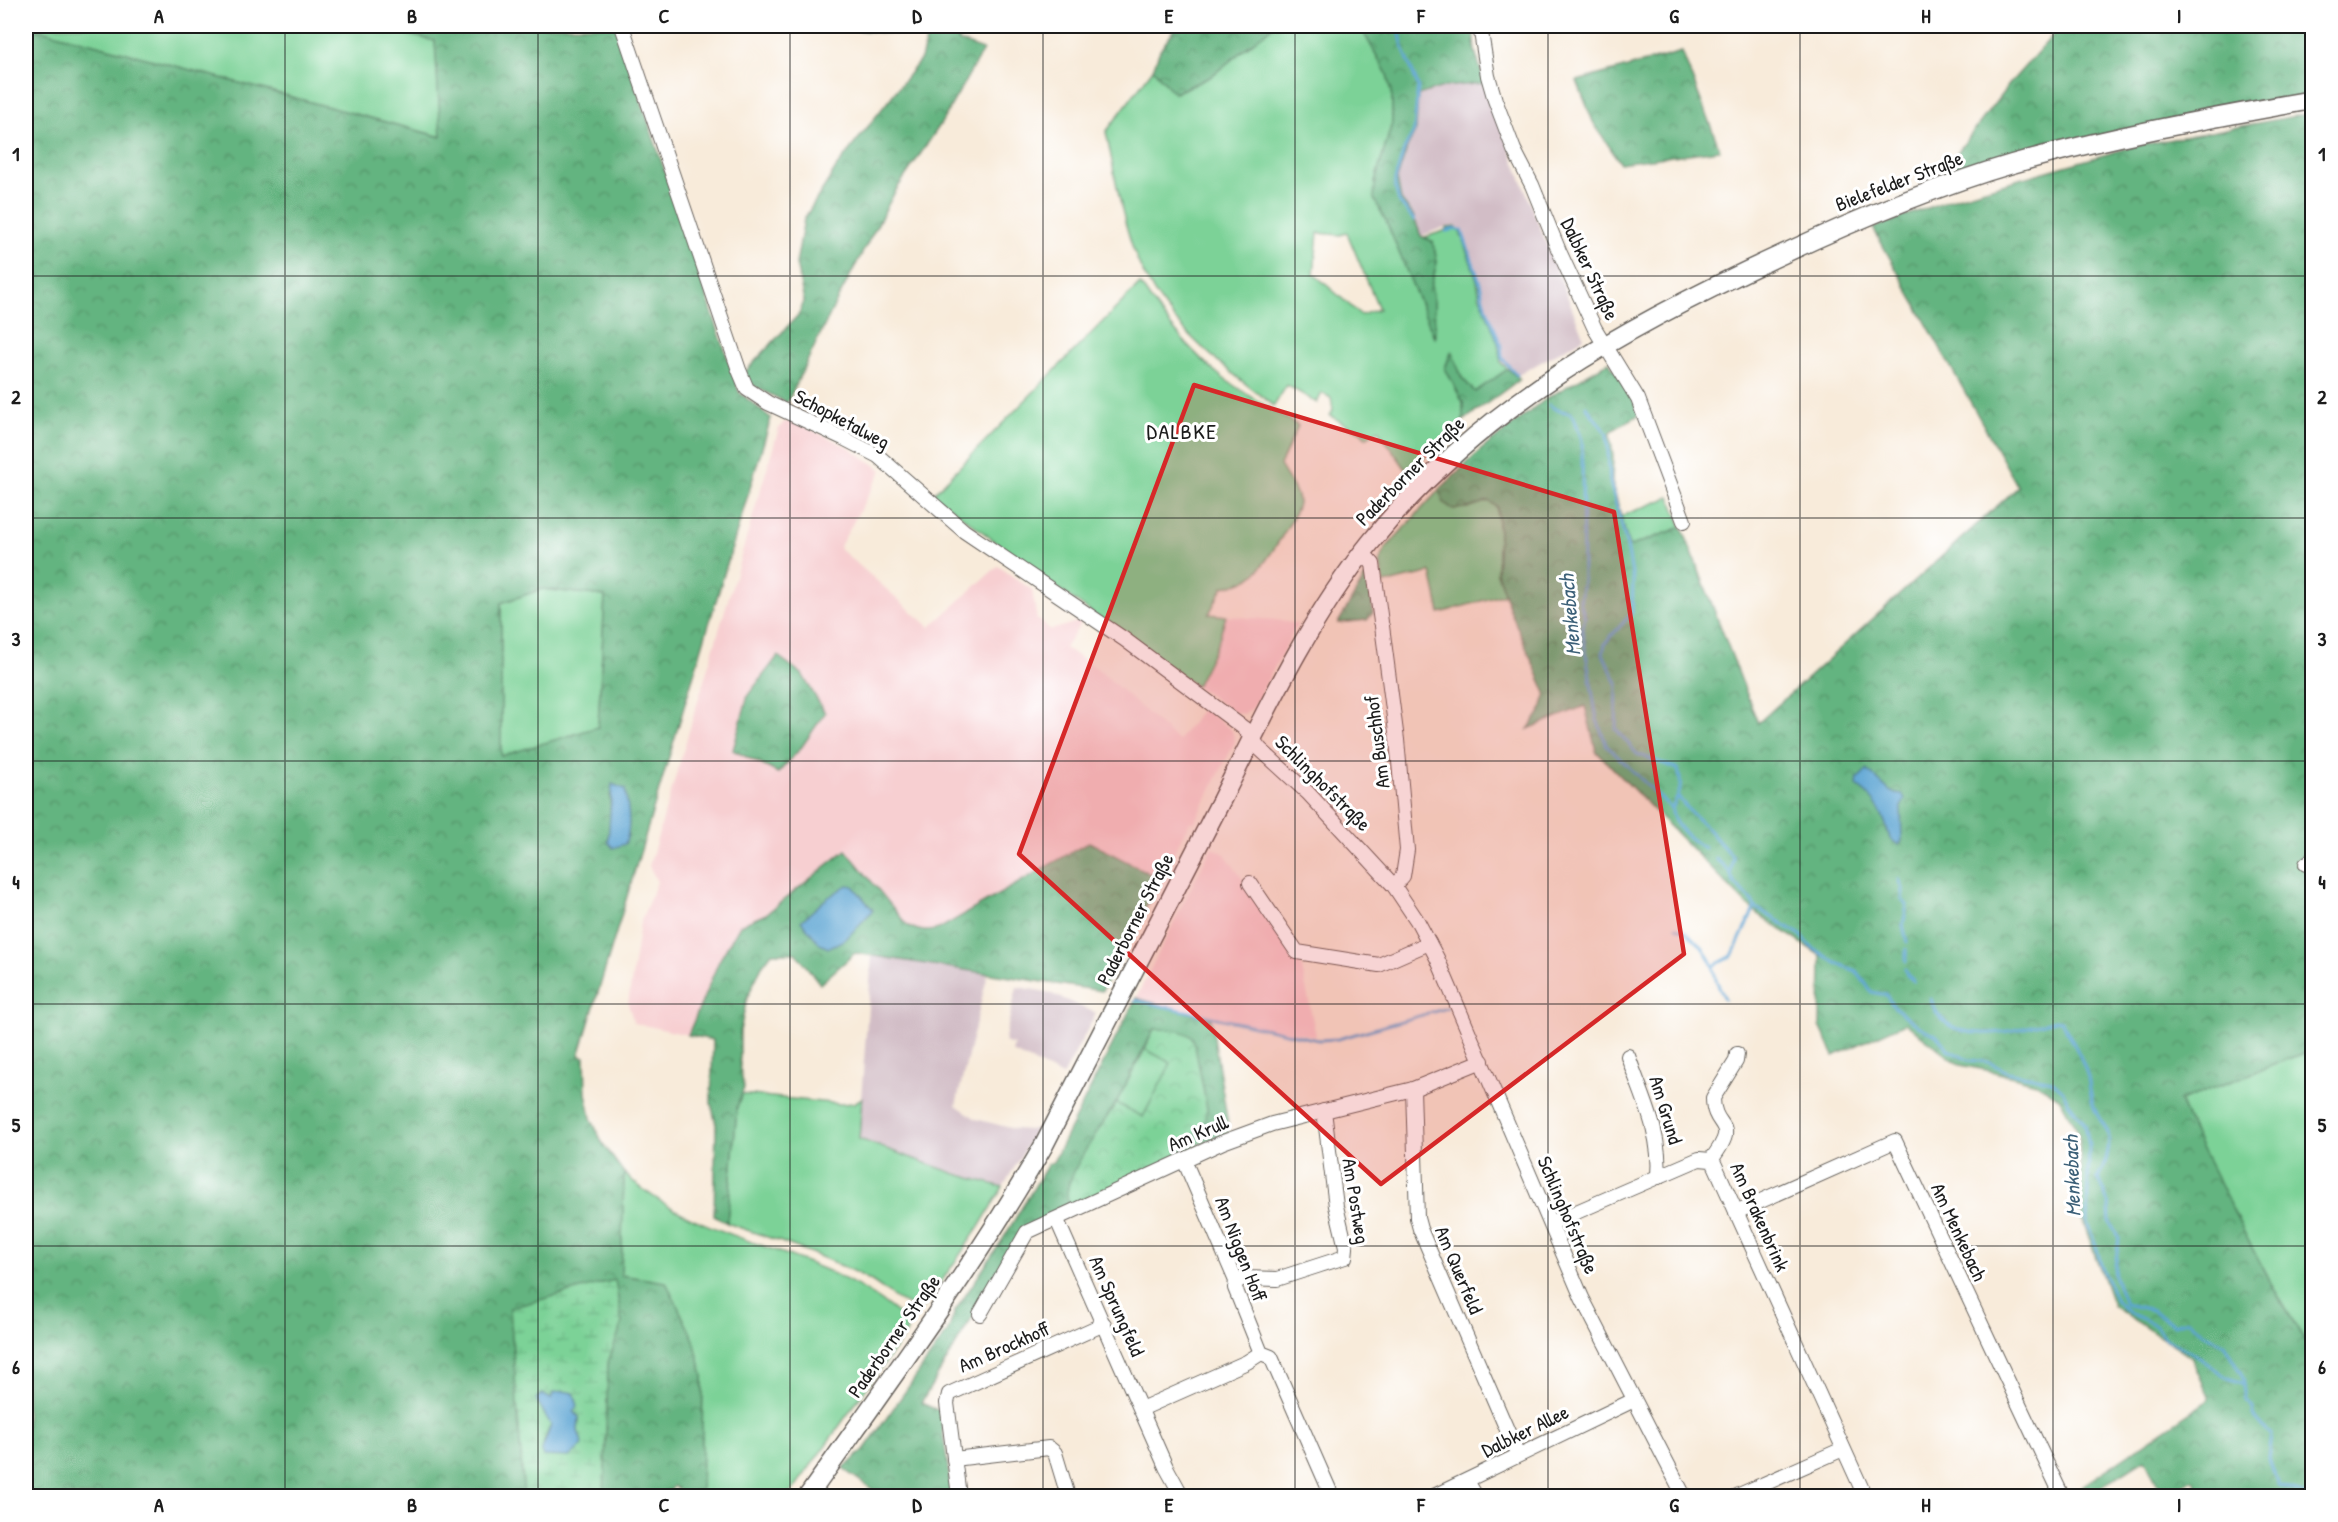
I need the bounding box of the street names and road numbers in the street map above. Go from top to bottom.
street label: Bielefelder Straße [1831,144,1966,217]
street label: Dalbker Straße [1555,213,1626,324]
street label: Schopketalweg [790,382,895,455]
street label: Paderborner Straße [1349,410,1470,531]
street label: Am Buschhof [1357,694,1396,790]
street label: Schlinghofstraße [1269,729,1377,837]
street label: Paderborner Straße [1090,848,1179,989]
street label: Am Grund [1643,1072,1690,1148]
street label: Am Krull [1164,1108,1232,1157]
street label: Schlinghofstraße [1532,1152,1605,1278]
street label: Am Postweg [1336,1156,1377,1246]
street label: Am Brakenbrink [1724,1158,1797,1276]
street label: Am Menkebach [1925,1178,1994,1285]
street label: Am Niggen Hoff [1209,1192,1274,1306]
street label: Am Querfeld [1429,1222,1490,1318]
street label: Am Sprungfeld [1083,1251,1152,1361]
street label: Paderborner Straße [841,1269,946,1403]
street label: Am Brockhoff [954,1314,1054,1379]
street label: Dalbker Allee [1477,1398,1573,1463]

